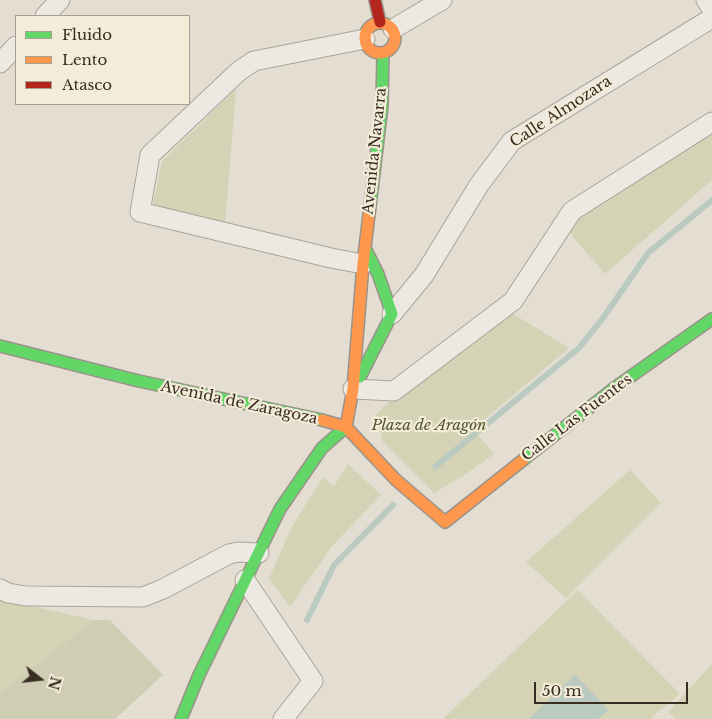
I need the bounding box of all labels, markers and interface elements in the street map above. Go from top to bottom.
legend [15,15,190,105]
text: Fluido [62,25,112,44]
text: Lento [62,50,107,69]
street label: Calle Almozara [507,72,615,152]
text: Atasco [62,75,112,94]
street label: Avenida Navarra [359,87,391,215]
street label: Calle Las Fuentes [518,371,636,465]
street label: Avenida de Zaragoza [159,378,319,428]
park label: Plaza de Aragón [371,417,487,435]
north arrow [15,654,65,704]
scale bar [537,672,691,704]
text: N [44,674,65,692]
text: 50 m [542,681,582,700]

